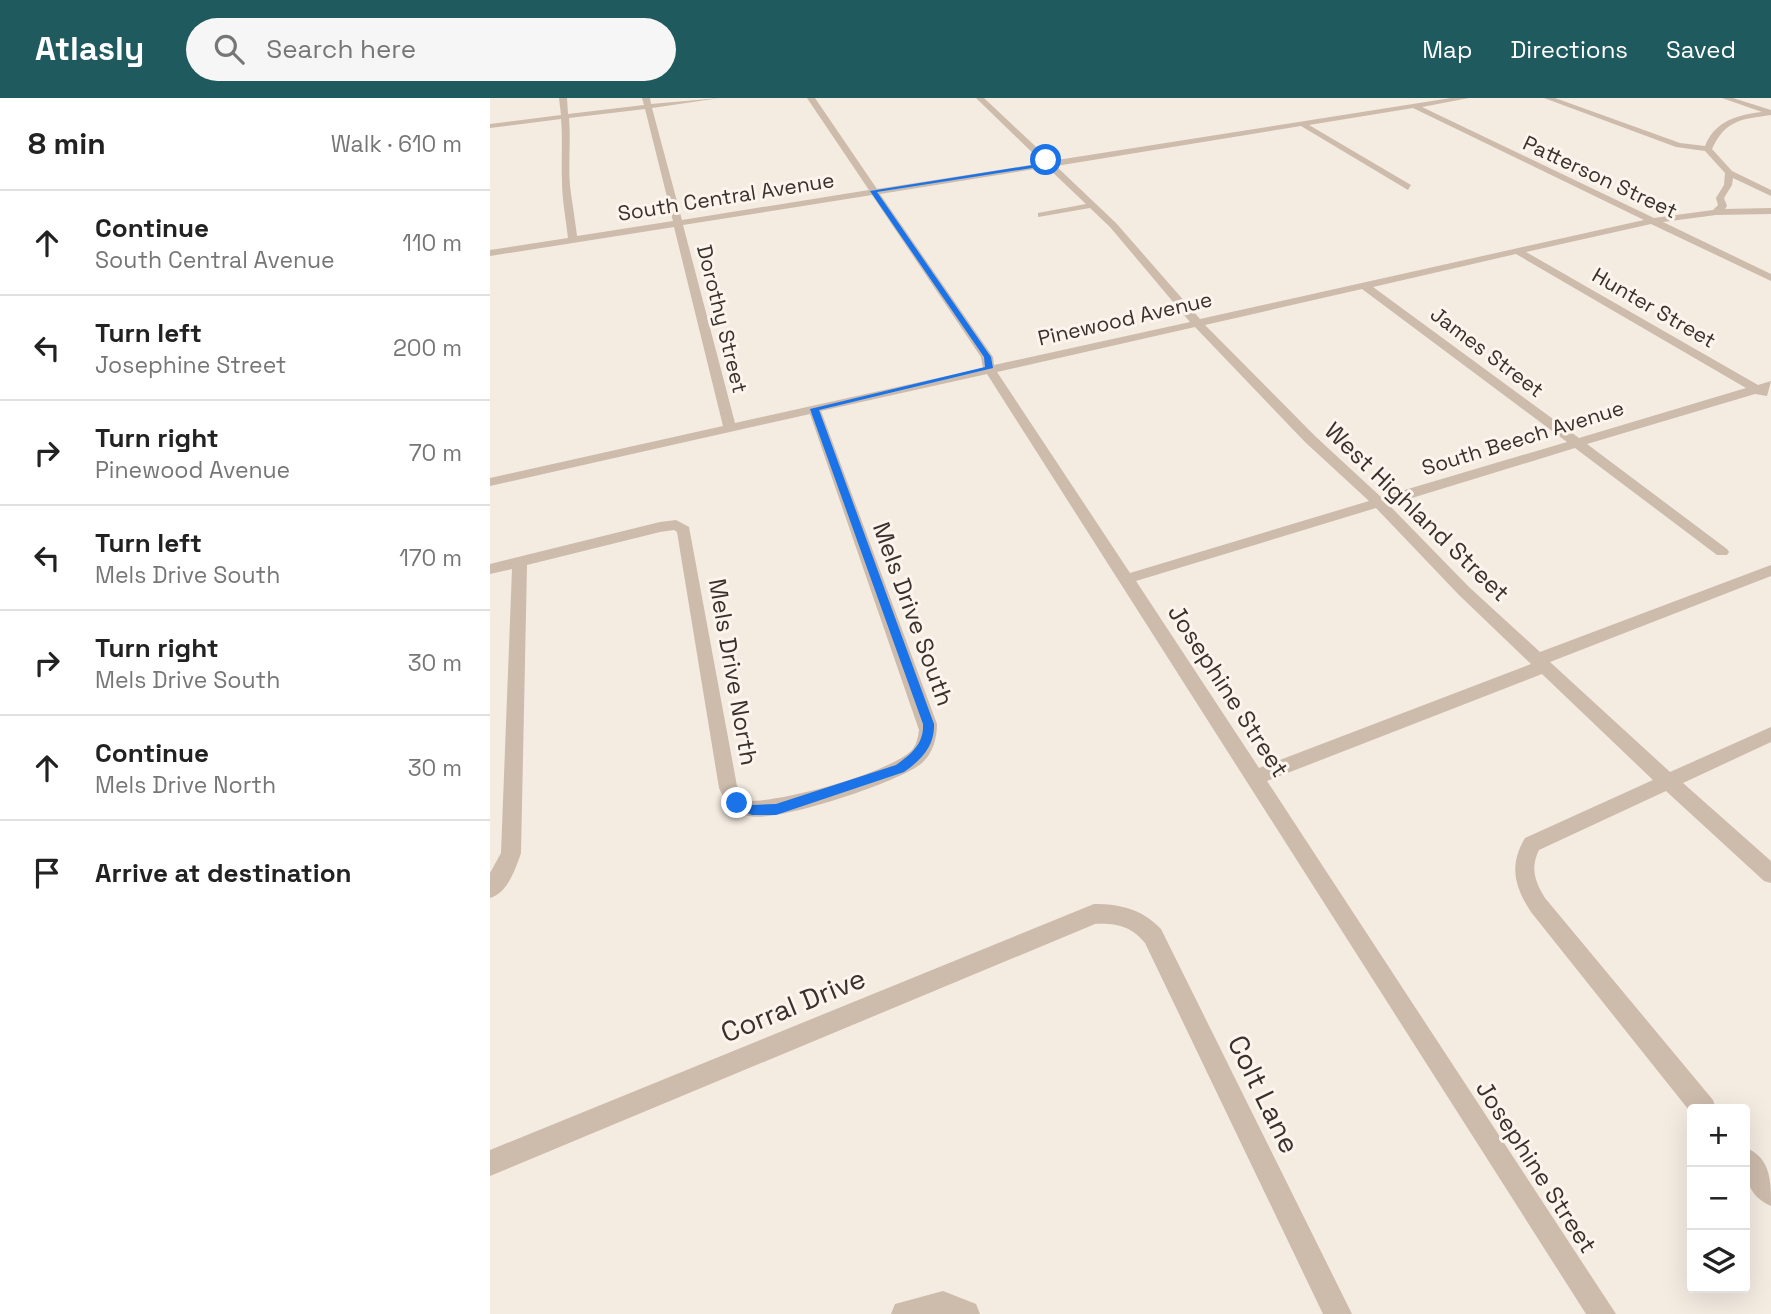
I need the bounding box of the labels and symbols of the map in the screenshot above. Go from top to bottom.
street label: Patterson Street [1519,129,1682,224]
route start [1030,144,1061,175]
street label: South Central Avenue [616,166,836,227]
street label: Dorothy Street [691,242,754,396]
street label: Hunter Street [1588,261,1721,354]
street label: Pinewood Avenue [1035,285,1215,352]
street label: James Street [1425,300,1549,403]
street label: South Beech Avenue [1418,394,1627,481]
street label: West Highland Street [1318,415,1516,608]
street label: Mels Drive South [866,518,961,710]
street label: Mels Drive North [702,576,765,768]
street label: Josephine Street [1161,599,1296,783]
route end [721,787,752,818]
street label: Corral Drive [715,960,871,1050]
street label: Colt Lane [1220,1029,1308,1159]
street label: Josephine Street [1469,1075,1604,1259]

